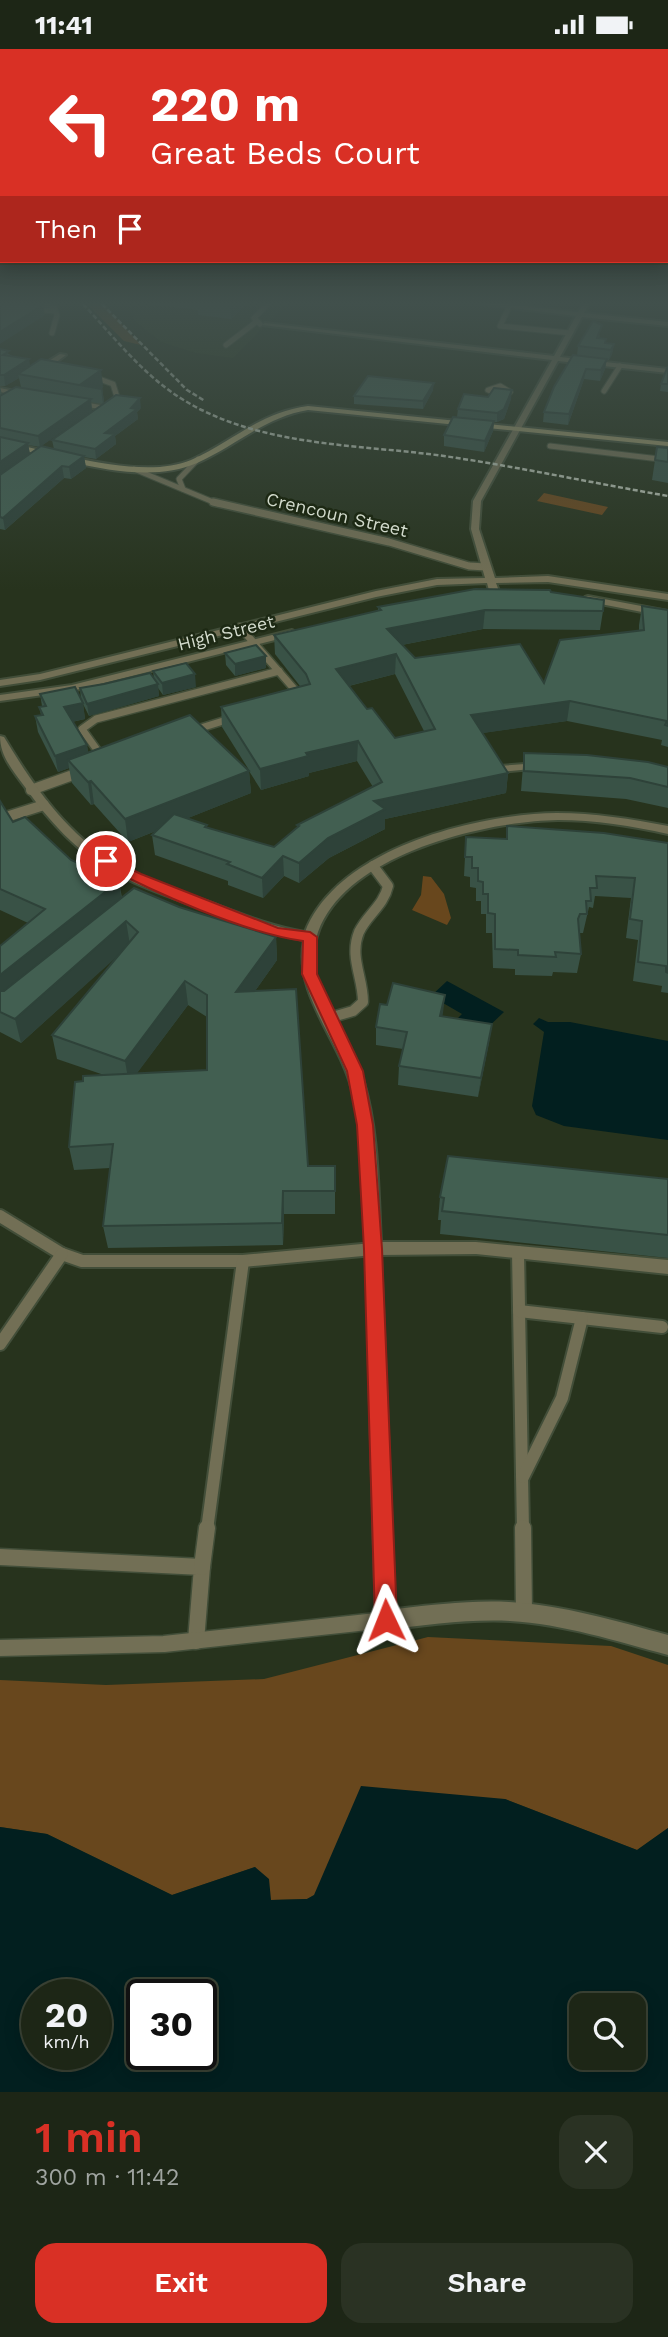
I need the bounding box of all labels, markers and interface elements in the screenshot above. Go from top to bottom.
text: 11:41 [35,10,93,40]
text: 220 m [150,75,300,133]
icon: left [35,77,126,168]
text: Great Beds Court [150,134,420,172]
icon: arrive [111,210,149,248]
text: Then [35,214,97,244]
street label: Crencoun Street [264,488,410,541]
street label: High Street [175,610,277,655]
pin [76,831,136,891]
icon: arrive [87,842,125,880]
position arrow [349,1583,423,1657]
speed limit sign: 30 [126,1979,217,2070]
map controls [569,1993,646,2070]
button: search [569,1993,646,2070]
text: 20 [45,1994,88,2036]
text: km/h [43,2031,90,2052]
text: 1 min [35,2113,143,2162]
button: close [559,2115,633,2189]
text: 300 m · 11:42 [35,2164,179,2191]
button: Exit [35,2243,327,2323]
button: Share [341,2243,633,2323]

